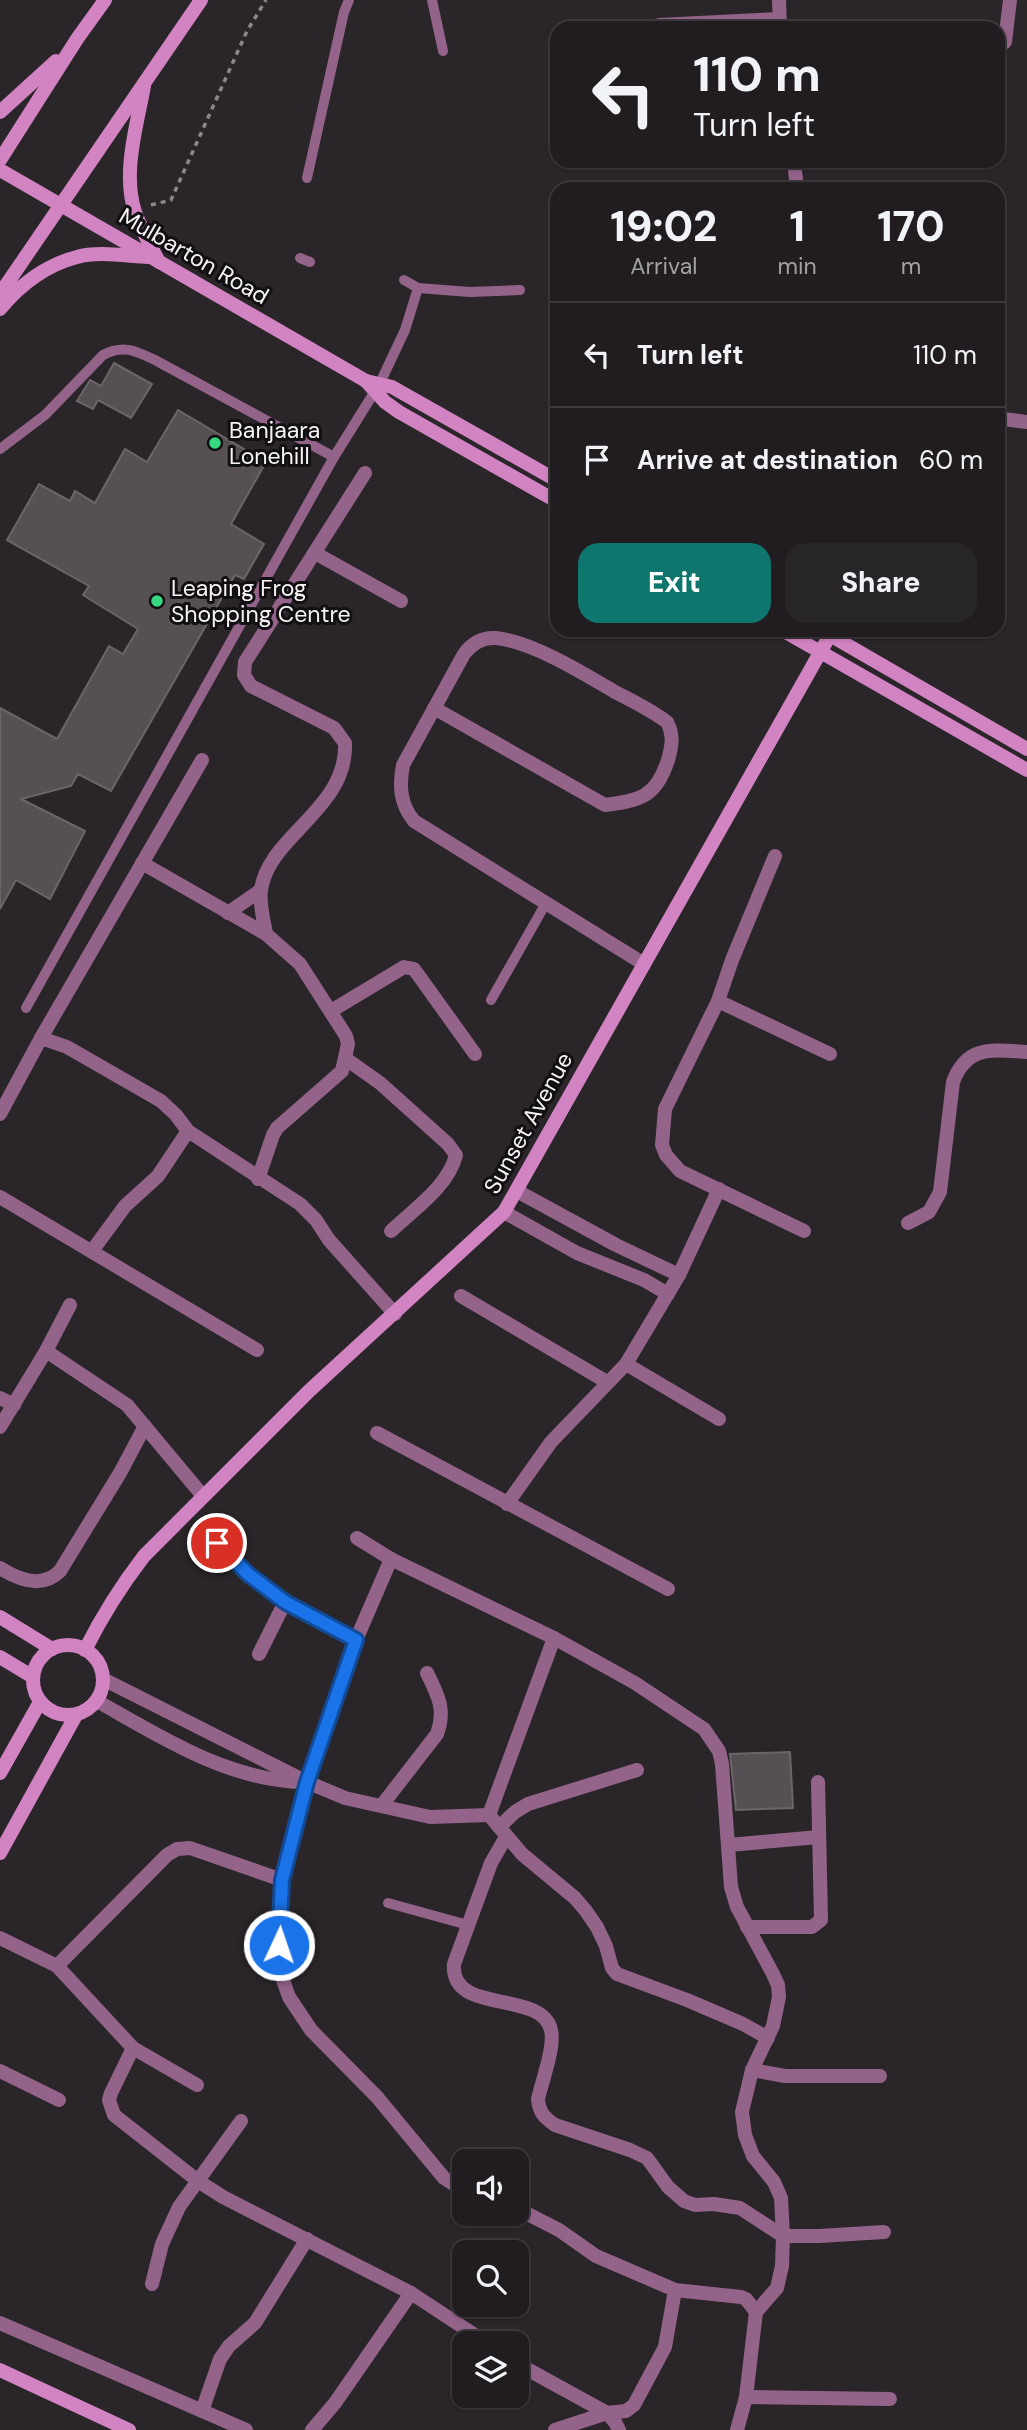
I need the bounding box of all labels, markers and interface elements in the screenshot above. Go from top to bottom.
text: 110 m [693,42,821,106]
icon: left [578,49,669,140]
text: Turn left [693,104,815,146]
text: 19:02 [610,199,717,254]
text: 1 [789,199,805,254]
text: 170 [877,199,945,254]
street label: Mulbarton Road [114,201,274,311]
text: Arrival [630,251,697,281]
text: min [778,251,817,281]
text: m [901,251,921,281]
icon: left [578,336,616,374]
text: Turn left [637,338,744,372]
text: 110 m [913,338,977,372]
place label: Banjaara Lonehill [229,415,320,471]
marker: Banjaara Lonehill [207,435,223,451]
icon: arrive [578,441,616,479]
text: Arrive at destination [637,443,898,477]
text: 60 m [919,443,983,477]
button: Exit [578,543,771,623]
button: Share [785,543,977,623]
place label: Leaping Frog Shopping Centre [171,573,351,629]
marker: Leaping Frog Shopping Centre [149,593,165,609]
street label: Sunset Avenue [477,1047,579,1199]
pin [187,1513,247,1573]
icon: arrive [198,1524,236,1562]
position arrow [242,1908,316,1982]
map controls [452,2149,529,2408]
button: sound [452,2149,529,2226]
button: search [452,2240,529,2317]
button: layers [452,2331,529,2408]

